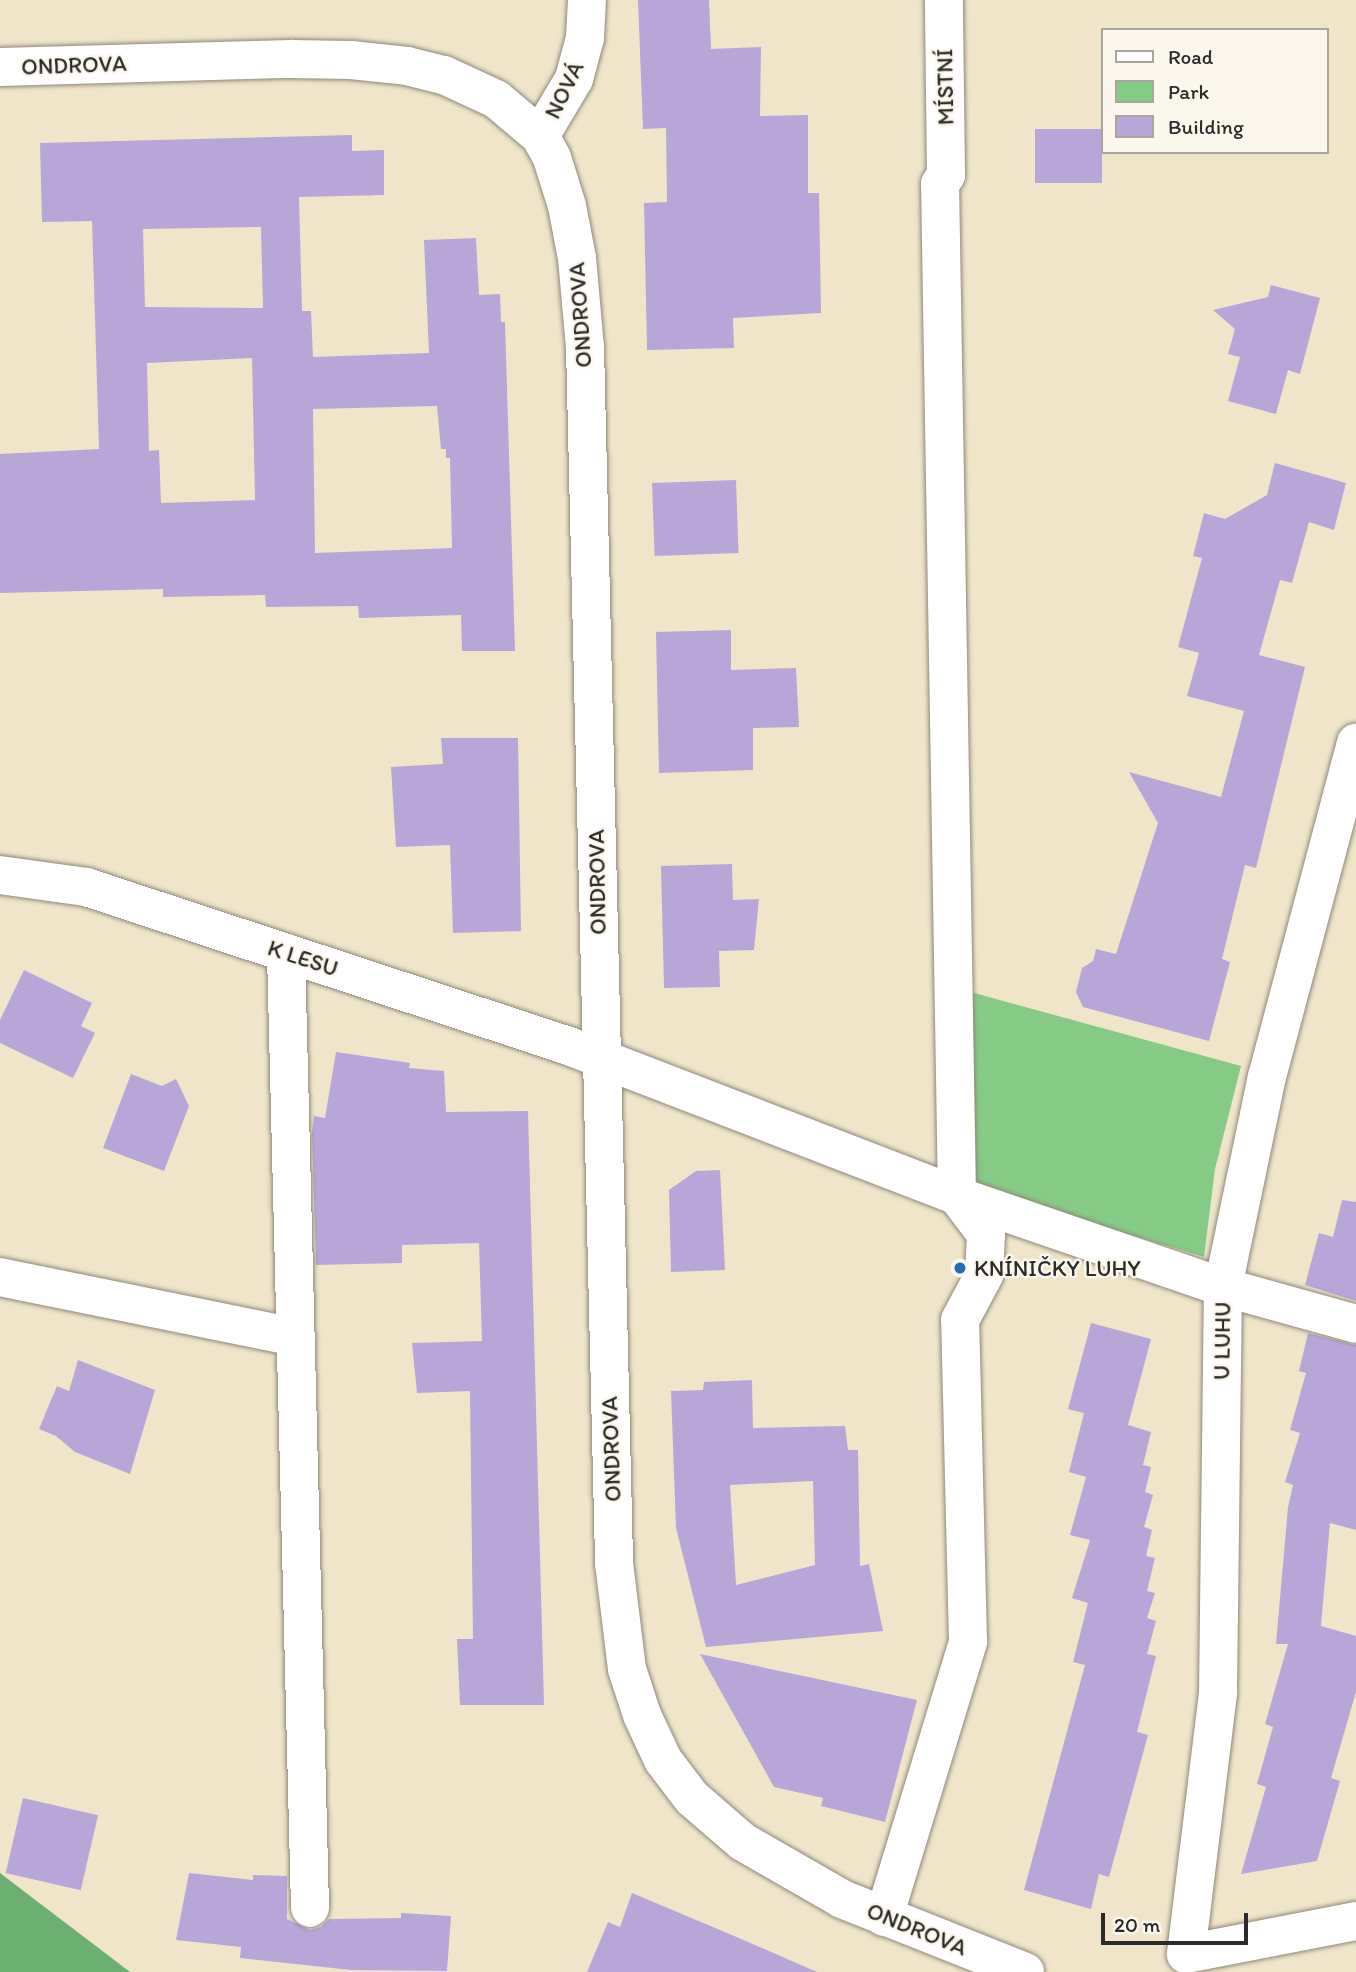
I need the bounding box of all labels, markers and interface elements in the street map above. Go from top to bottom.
legend [1100,28,1328,154]
text: Road [1168,44,1213,69]
street label: MÍSTNÍ [931,48,959,126]
street label: ONDROVA [21,49,127,81]
street label: NOVÁ [538,57,590,123]
text: Park [1168,79,1209,104]
text: Building [1168,114,1244,139]
street label: ONDROVA [563,261,597,369]
street label: ONDROVA [582,829,612,935]
street label: K LESU [264,934,342,982]
place label: KNÍNIČKY LUHY [974,1254,1140,1282]
marker: KNÍNIČKY LUHY [952,1260,968,1276]
street label: U LUHU [1208,1302,1236,1380]
street label: ONDROVA [595,1396,627,1502]
street label: ONDROVA [863,1896,971,1962]
scale bar [1104,1898,1251,1942]
text: 20 m [1114,1912,1160,1937]

